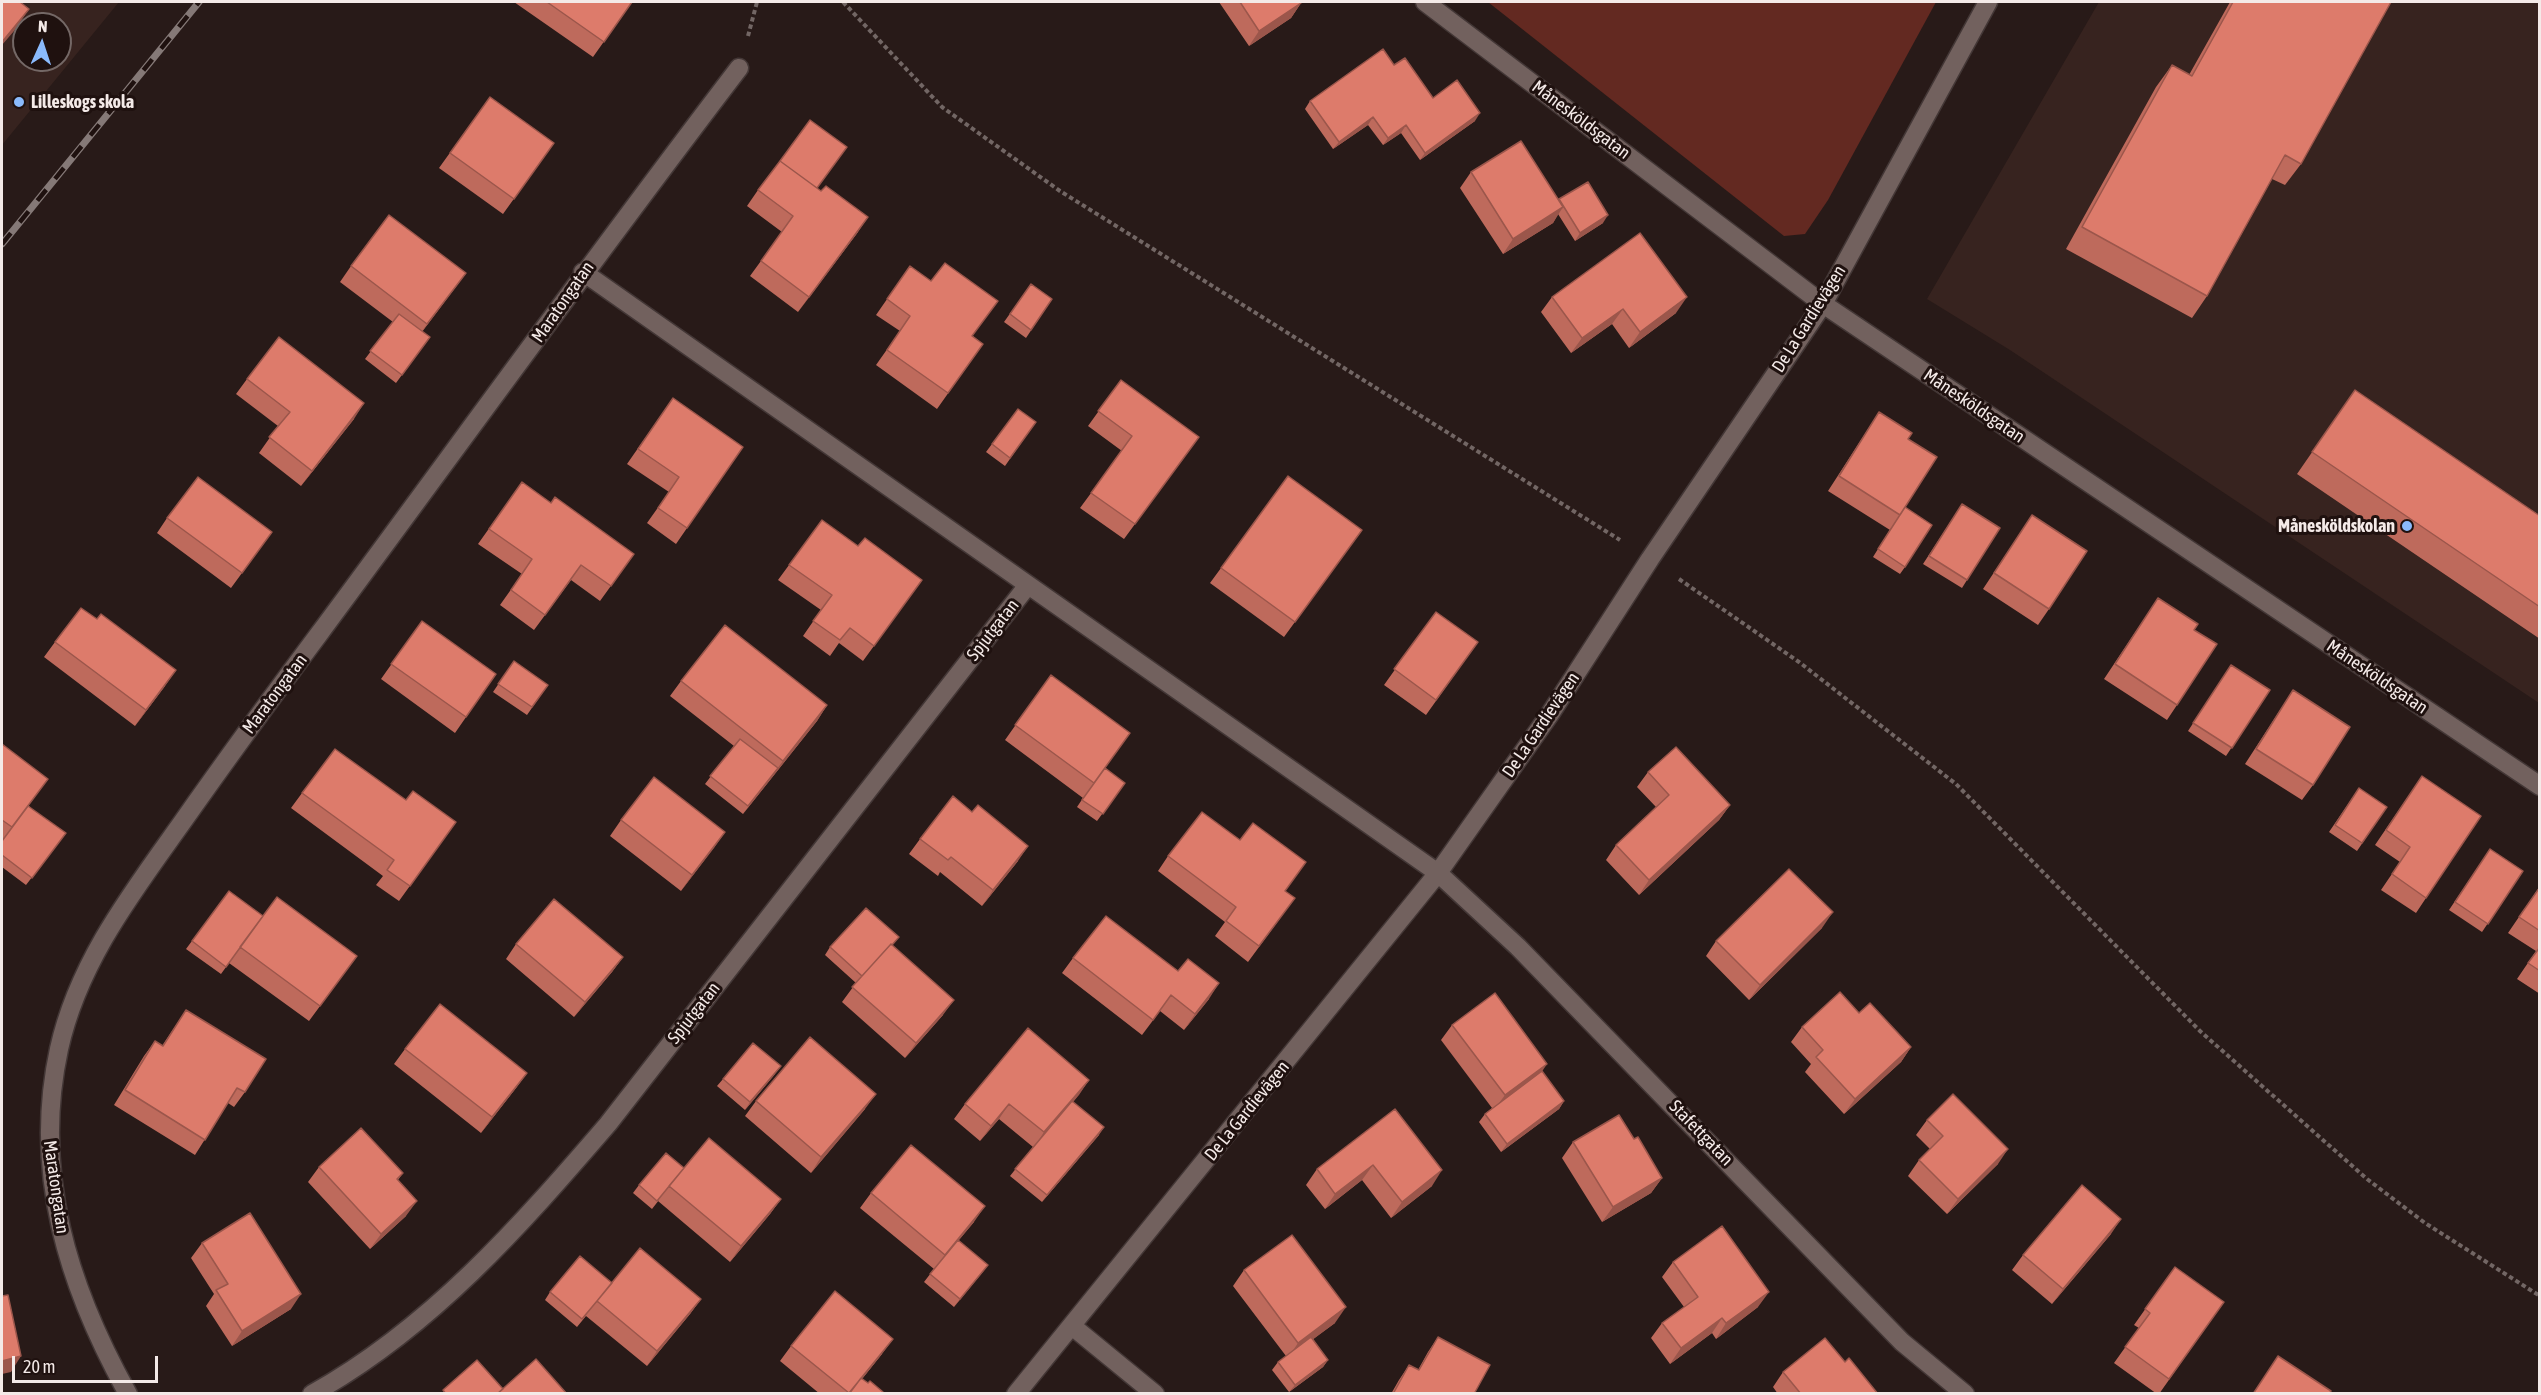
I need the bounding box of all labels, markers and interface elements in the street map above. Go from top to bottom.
north arrow [12,12,72,72]
text: N [38,17,48,35]
street label: Månesköldsgatan [1528,76,1634,164]
place label: Lilleskogs skola [31,91,134,113]
marker: Lilleskogs skola [12,95,26,109]
street label: Maratongatan [527,257,599,347]
street label: De La Gardievägen [1767,261,1851,377]
street label: Månesköldsgatan [1919,364,2029,448]
place label: Månesköldskolan [2278,515,2395,537]
marker: Månesköldskolan [2400,519,2414,533]
street label: Spjutgatan [962,595,1024,665]
street label: Månesköldsgatan [2322,635,2432,719]
street label: Maratongatan [238,650,312,738]
street label: De La Gardievägen [1498,668,1584,782]
street label: Spjutgatan [663,978,725,1048]
street label: De La Gardievägen [1200,1057,1294,1165]
street label: Stafettgatan [1665,1096,1737,1170]
street label: Maratongatan [39,1139,73,1235]
scale bar [15,1344,160,1382]
text: 20 m [23,1356,55,1377]

